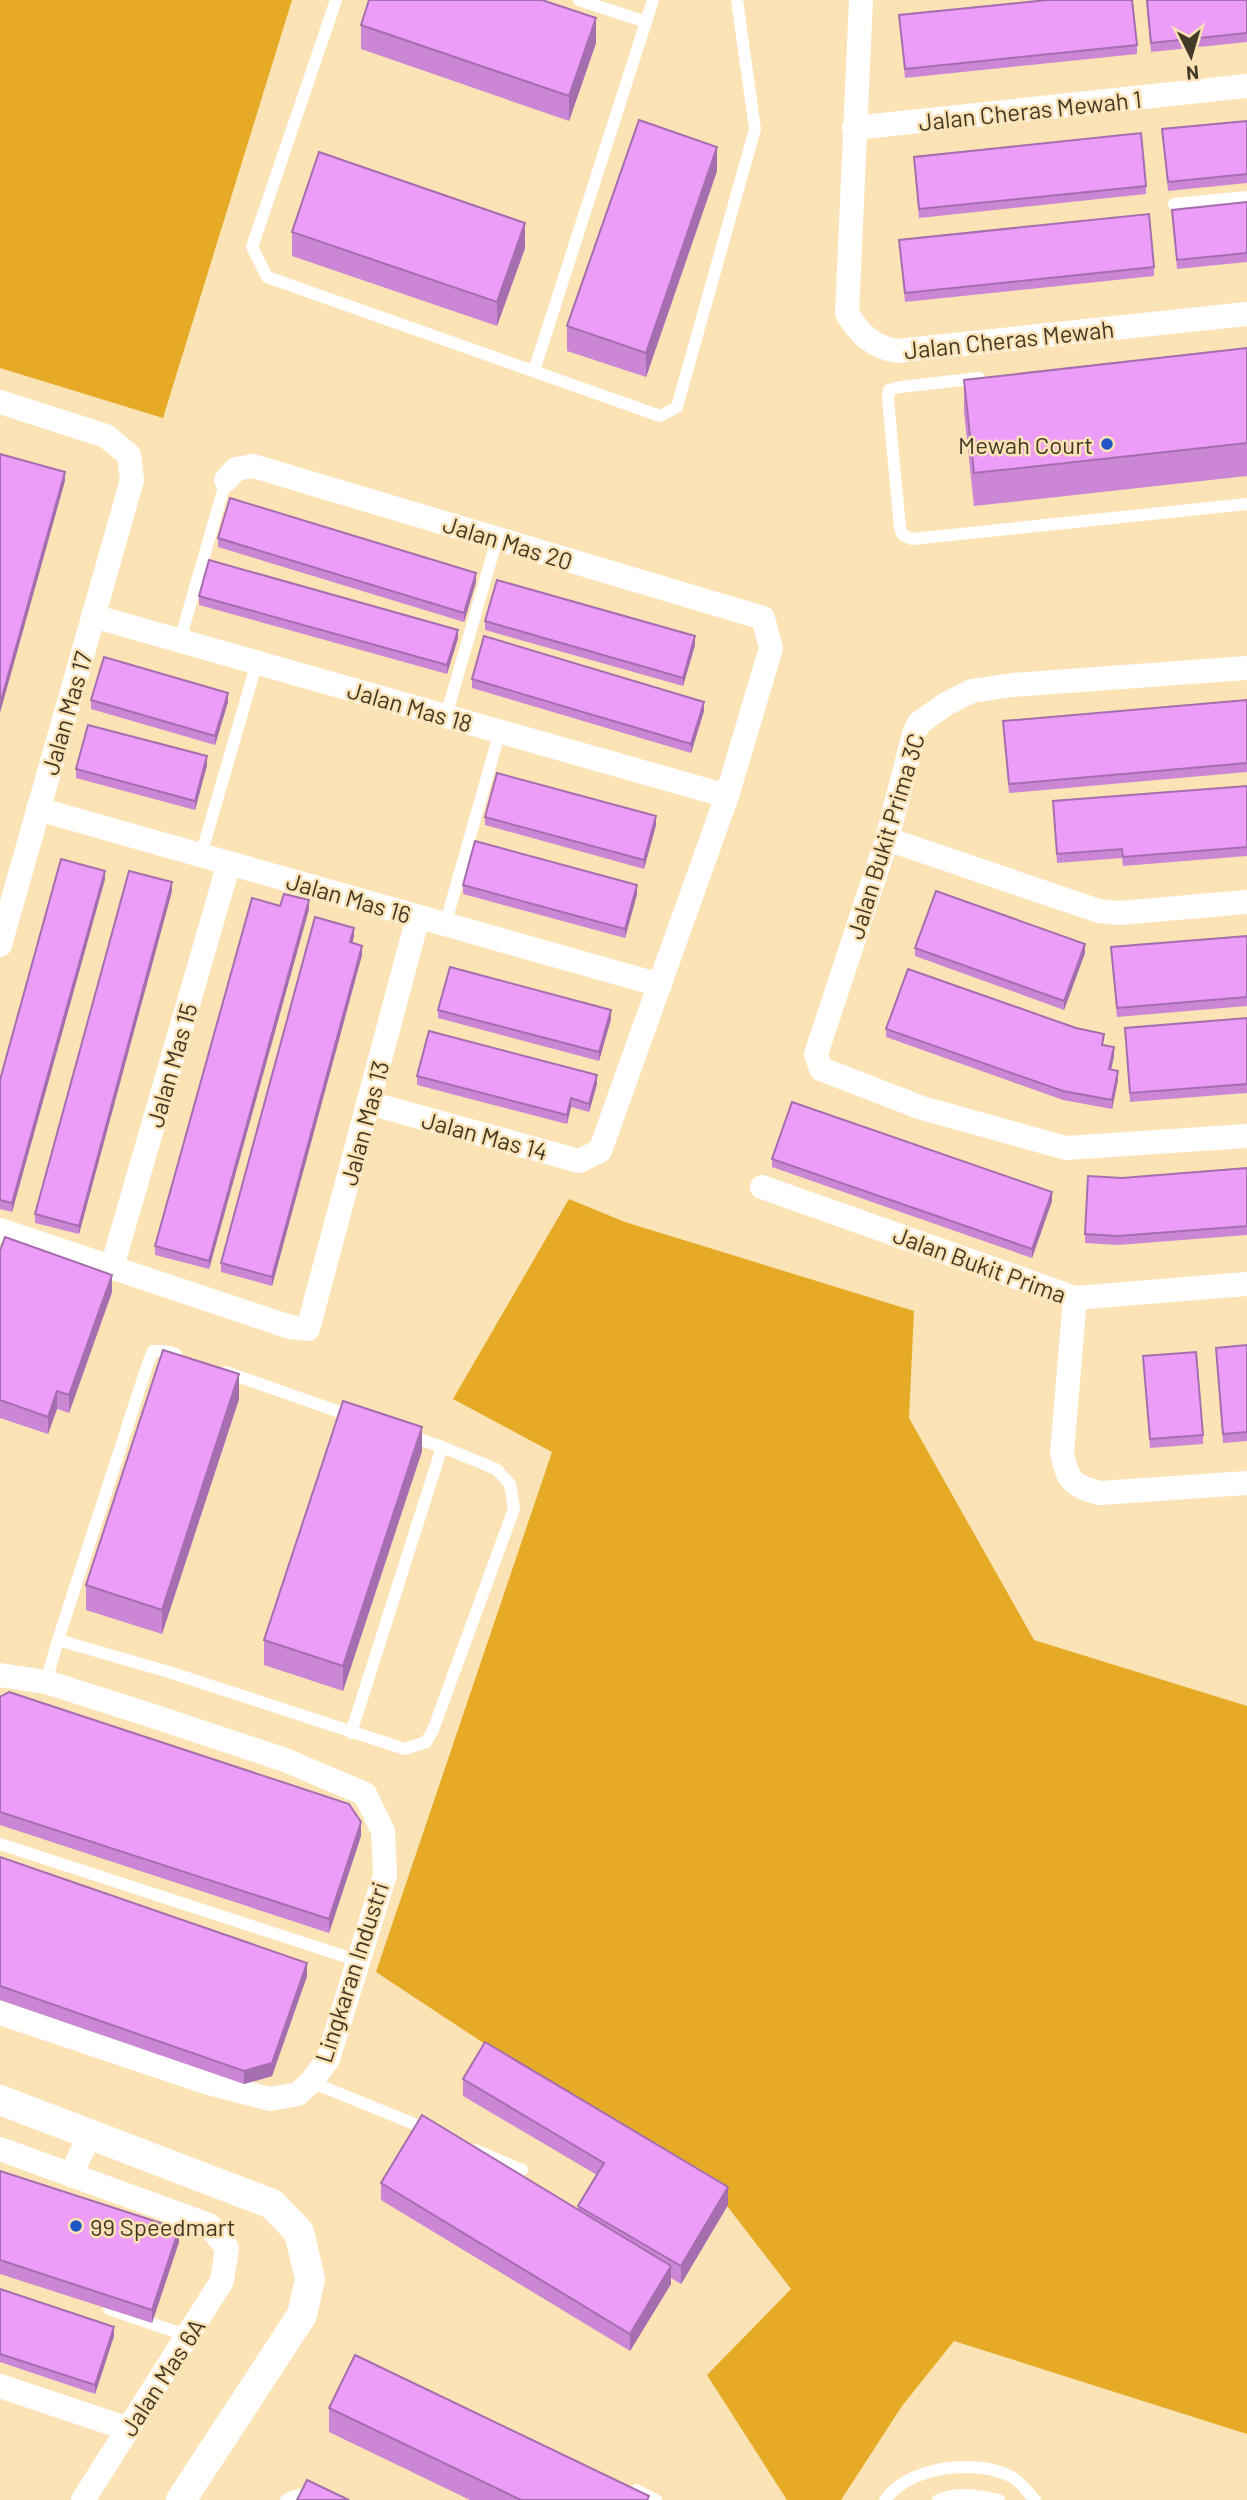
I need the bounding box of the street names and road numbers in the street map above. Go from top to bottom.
street label: Jalan Cheras Mewah 1 [917,84,1143,136]
street label: Jalan Cheras Mewah [903,314,1115,364]
street label: Jalan Mas 20 [440,509,576,575]
street label: Jalan Mas 17 [35,648,97,778]
street label: Jalan Mas 18 [344,674,476,738]
street label: Jalan Bukit Prima 3C [840,730,930,942]
street label: Jalan Mas 16 [283,865,415,929]
street label: Jalan Mas 15 [139,999,203,1131]
street label: Jalan Mas 13 [333,1057,395,1189]
street label: Jalan Mas 14 [419,1104,551,1166]
street label: Jalan Bukit Prima [889,1219,1071,1309]
street label: Lingkaran Industri [308,1878,394,2066]
street label: Jalan Mas 6A [113,2313,211,2441]

